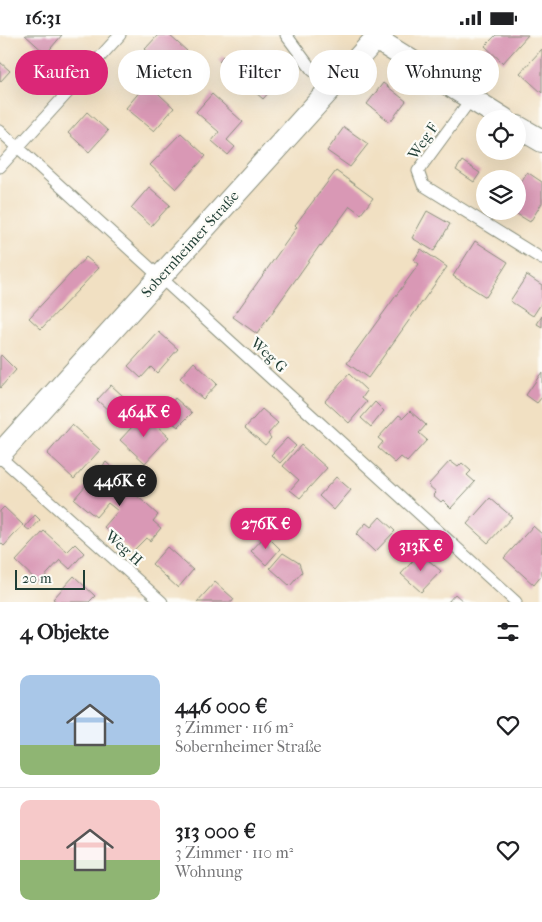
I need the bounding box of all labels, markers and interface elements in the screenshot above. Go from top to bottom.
text: 16:31 [25,7,61,29]
chip: Kaufen [15,50,108,95]
chip: Mieten [118,50,210,95]
chip: Filter [220,50,299,95]
chip: Neu [309,50,377,95]
chip: Wohnung [387,50,499,95]
map controls [476,110,526,220]
button: locate [476,110,526,160]
street label: Weg F [403,119,442,164]
button: layers [476,170,526,220]
street label: Sobernheimer Straße [137,187,243,301]
street label: Weg G [246,333,291,376]
pin: 464K € [103,395,185,438]
text: 464K € [118,402,170,421]
pin: 446K € [79,465,161,507]
text: 446K € [94,471,146,490]
pin: 276K € [225,507,307,550]
text: 276K € [241,514,291,533]
street label: Weg H [101,526,147,570]
pin: 313K € [380,529,462,572]
text: 313K € [399,536,443,555]
scale bar [15,567,85,590]
text: 20 m [22,570,52,587]
icon: filters [494,618,522,646]
text: 4 Objekte [20,620,109,644]
text: 446 000 € [175,694,268,718]
icon: home [60,695,120,755]
icon: heart [494,711,522,739]
text: 3 Zimmer · 116 m² [175,718,293,737]
text: Sobernheimer Straße [175,737,322,756]
text: 313 000 € [175,819,256,843]
icon: home [60,820,120,880]
icon: heart [494,836,522,864]
text: 3 Zimmer · 110 m² [175,843,293,862]
text: Wohnung [175,862,243,881]

